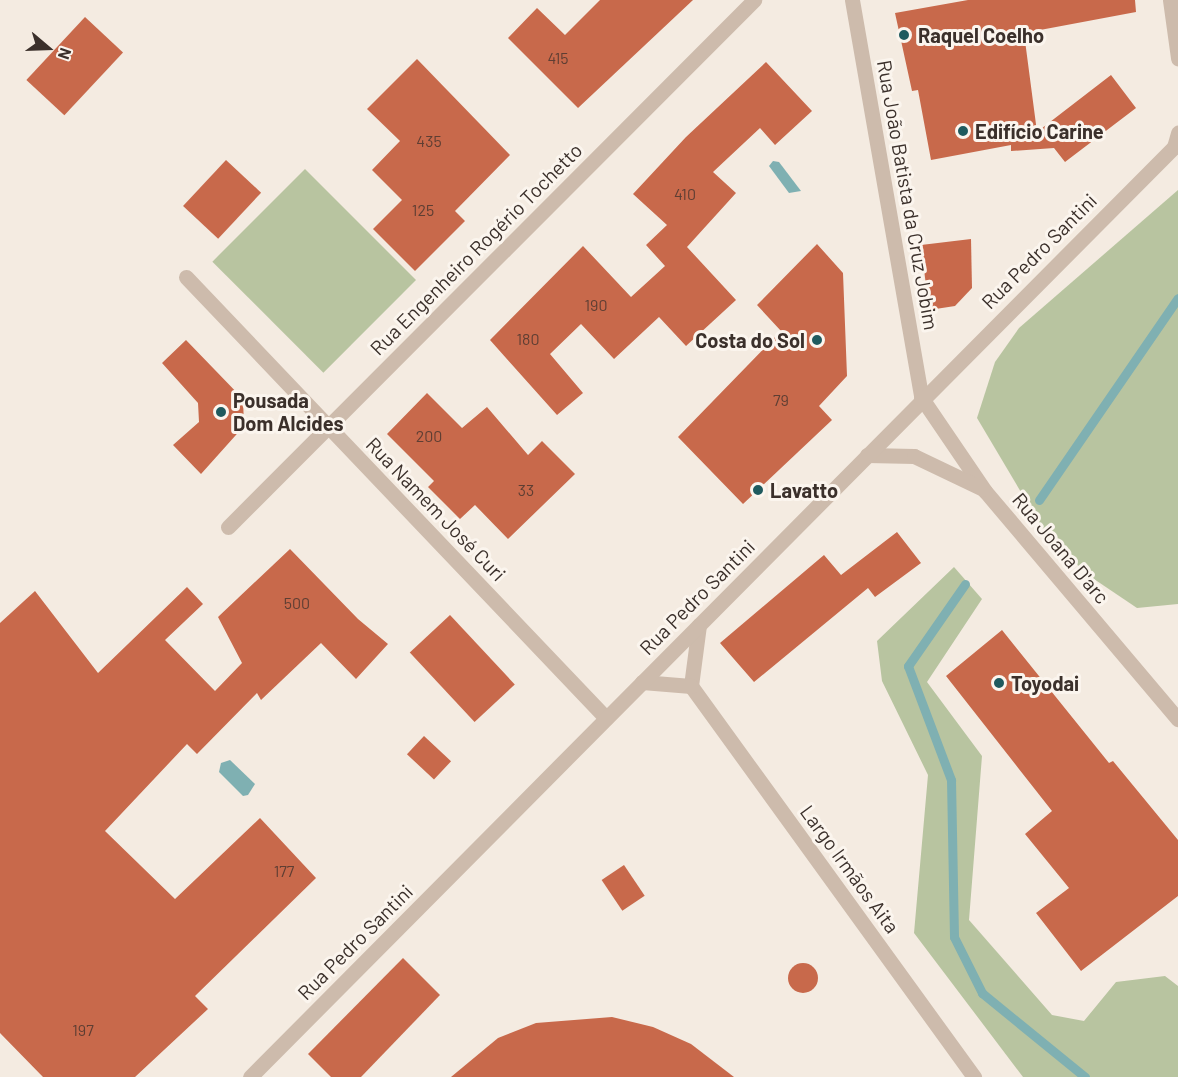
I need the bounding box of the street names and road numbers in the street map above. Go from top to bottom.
street label: Rua João Batista da Cruz Jobim [872,58,944,332]
street label: Rua Engenheiro Rogério Tochetto [365,138,587,360]
street label: Rua Pedro Santini [976,188,1102,314]
street label: Rua Namem José Curi [361,432,511,586]
street label: Rua Joana D'arc [1008,488,1114,608]
street label: Rua Pedro Santini [634,534,760,660]
street label: Largo Irmãos Aita [795,800,905,938]
street label: Rua Pedro Santini [292,879,418,1005]

